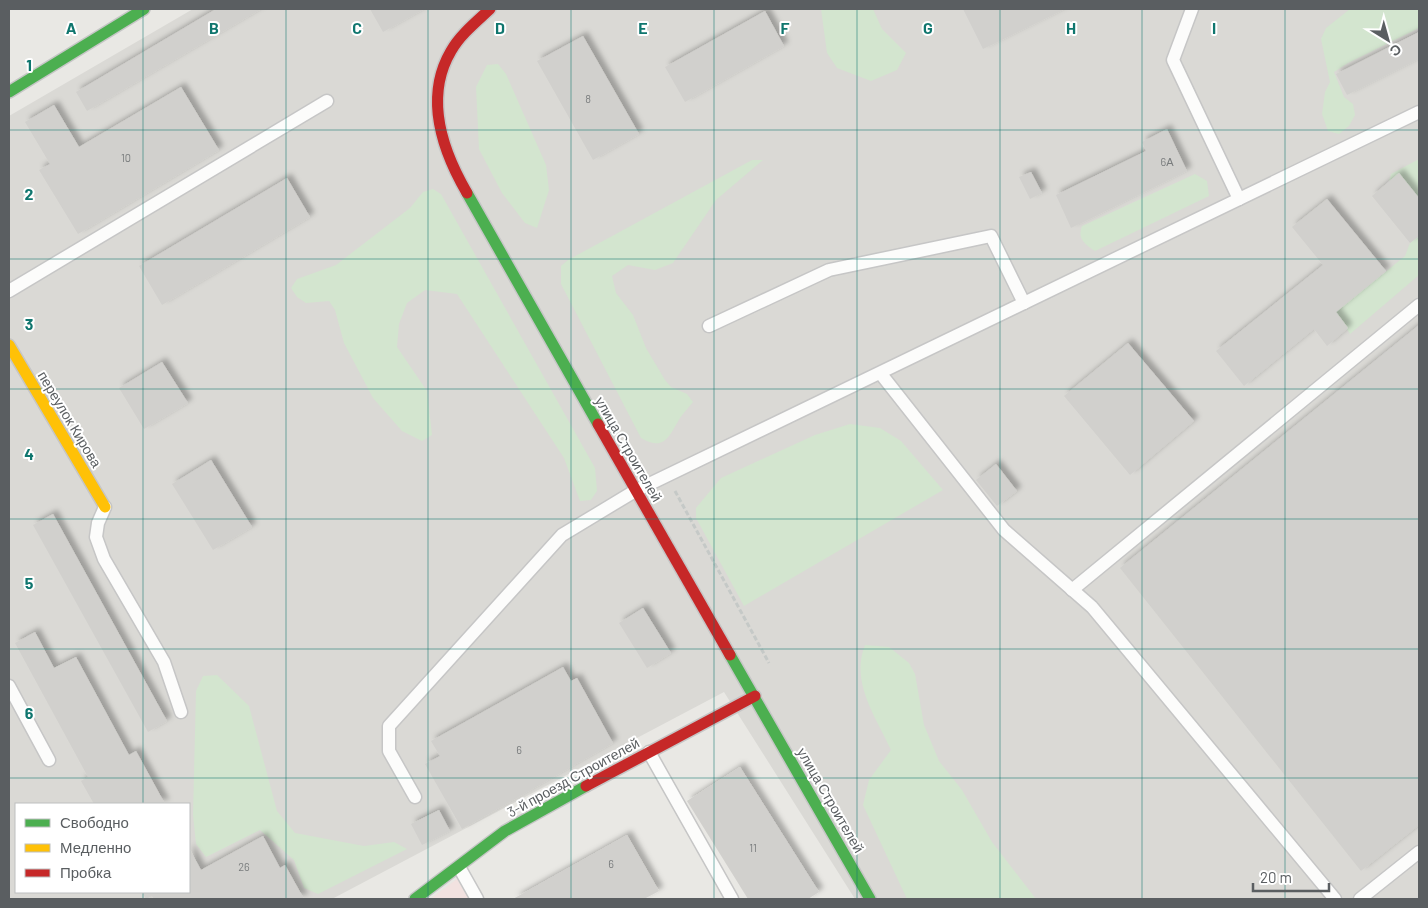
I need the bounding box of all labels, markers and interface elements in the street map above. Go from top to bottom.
north arrow [1363,15,1413,65]
text: A [66,18,77,37]
text: B [209,18,219,37]
text: C [352,18,362,37]
text: D [495,18,505,37]
text: E [638,18,648,37]
text: F [781,18,790,37]
text: G [923,18,933,37]
text: H [1066,18,1076,37]
text: I [1212,18,1216,37]
text: С [1387,41,1405,61]
text: 1 [26,55,32,74]
house number: 8 [585,92,591,105]
house number: 10 [121,151,131,164]
house number: 6А [1160,155,1174,168]
text: 2 [25,184,34,203]
text: 3 [25,314,33,333]
street label: переулок Кирова [35,368,105,470]
street label: улица Строителей [592,393,666,505]
text: 4 [24,444,34,463]
text: 5 [25,573,34,592]
text: 6 [25,703,34,722]
street label: 3-й проезд Строителей [504,734,642,820]
house number: 6 [516,743,522,756]
street label: улица Строителей [794,744,868,856]
legend [15,803,190,893]
text: Свободно [60,813,129,831]
text: Медленно [60,838,131,856]
house number: 11 [749,841,757,854]
house number: 6 [608,857,614,870]
house number: 26 [238,860,250,873]
scale bar [1253,860,1329,892]
text: Пробка [60,863,112,881]
text: 20 m [1260,868,1292,886]

